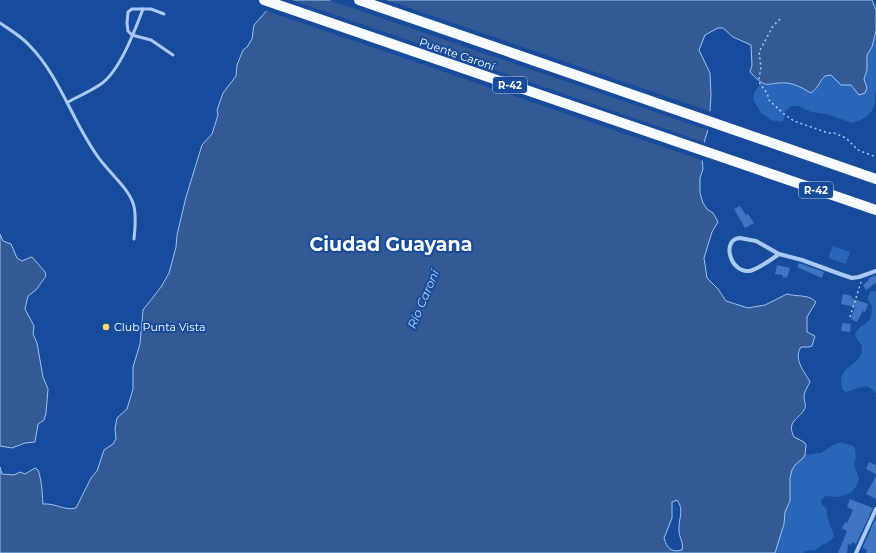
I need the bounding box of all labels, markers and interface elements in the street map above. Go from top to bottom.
street label: Puente Caroní [417,35,498,74]
road number: R-42 [493,77,527,93]
road number: R-42 [799,182,833,198]
district label: Ciudad Guayana [310,233,472,256]
water label: Río Caroní [404,266,443,331]
place label: Club Punta Vista [114,320,205,334]
marker: Club Punta Vista [101,322,111,332]

